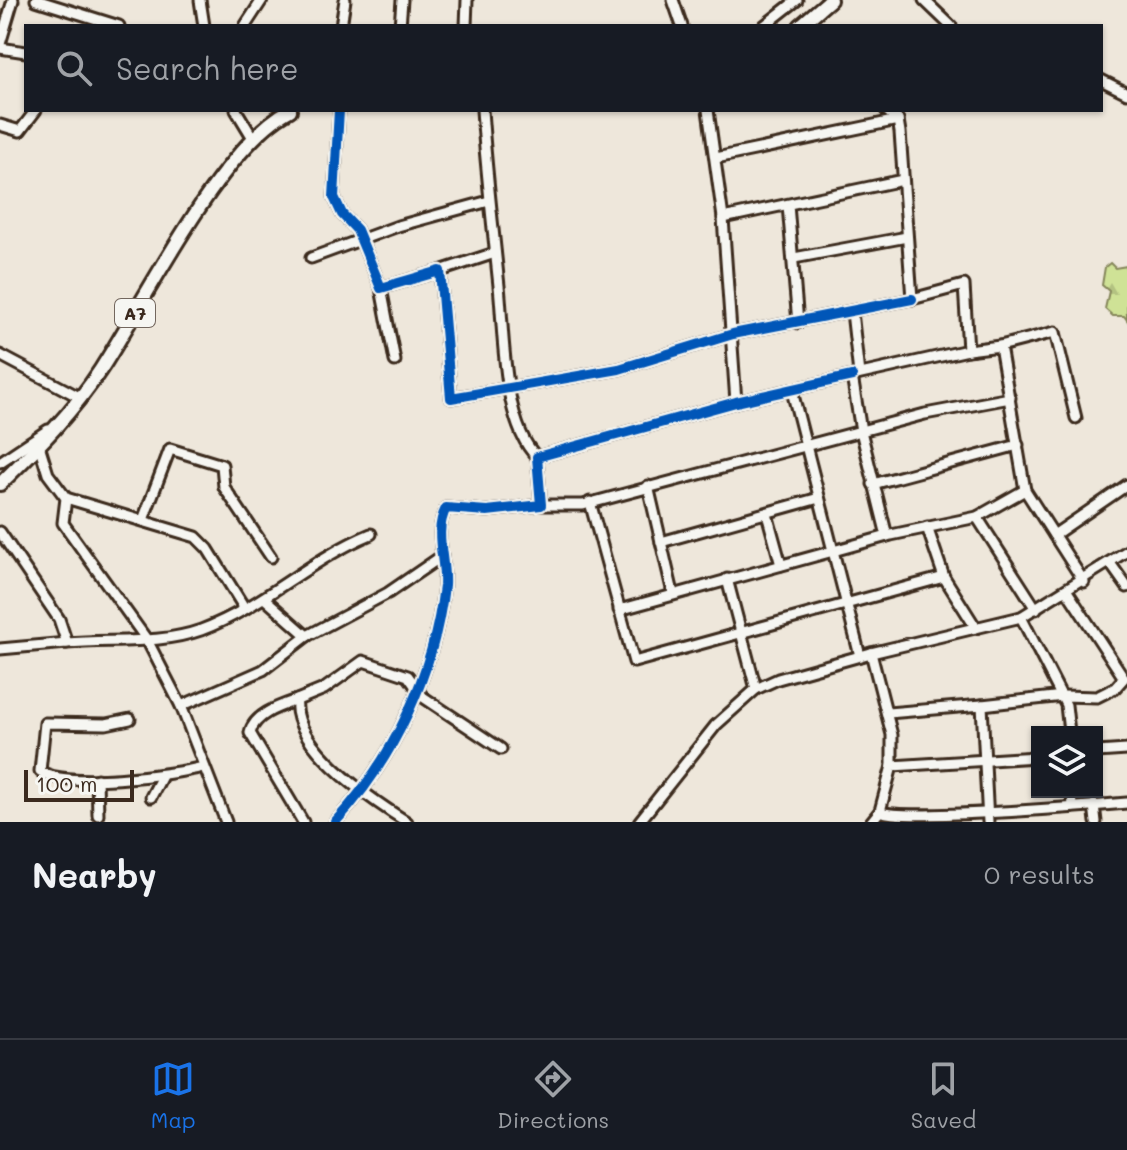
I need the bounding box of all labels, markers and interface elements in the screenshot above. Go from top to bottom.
search box [24,24,1103,112]
icon: search [52,46,96,90]
text: Search here [116,48,299,88]
road number: A7 [115,299,155,327]
map controls [1031,726,1103,798]
button: layers [1031,726,1103,798]
scale bar [24,766,134,802]
text: 100 m [36,769,98,798]
text: Nearby [32,852,157,897]
text: 0 results [984,857,1095,891]
tab: Map [151,1057,196,1134]
tab: Directions [497,1057,609,1134]
tab: Saved [911,1057,976,1134]

